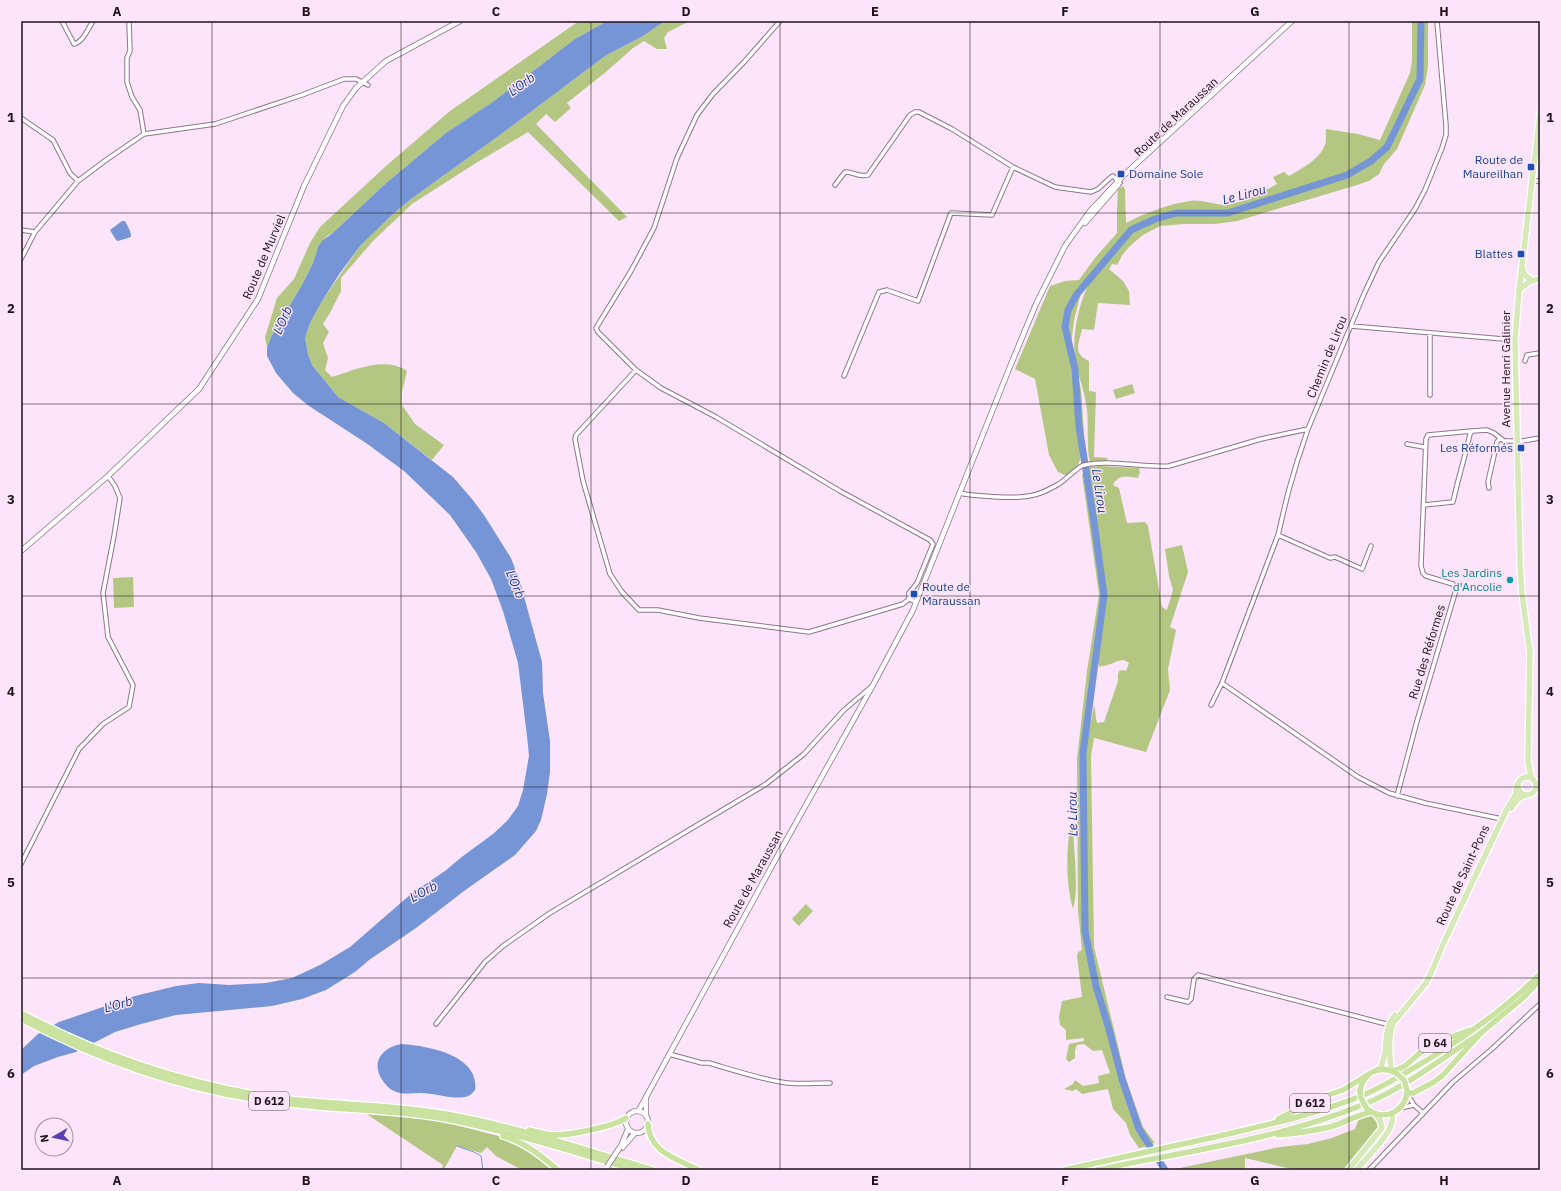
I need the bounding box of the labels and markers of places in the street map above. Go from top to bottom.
place label: Route de Maureilhan [1463,152,1523,181]
marker: Route de Maureilhan [1526,162,1536,172]
place label: Domaine Sole [1129,166,1204,181]
marker: Domaine Sole [1116,169,1126,179]
place label: Blattes [1475,246,1513,261]
marker: Blattes [1516,249,1526,259]
place label: Les Réformés [1440,440,1513,455]
marker: Les Réformés [1516,443,1526,453]
place label: Les Jardins d'Ancolie [1441,565,1502,594]
marker: Les Jardins d'Ancolie [1505,575,1515,585]
place label: Route de Maraussan [922,579,981,608]
marker: Route de Maraussan [909,589,919,599]

